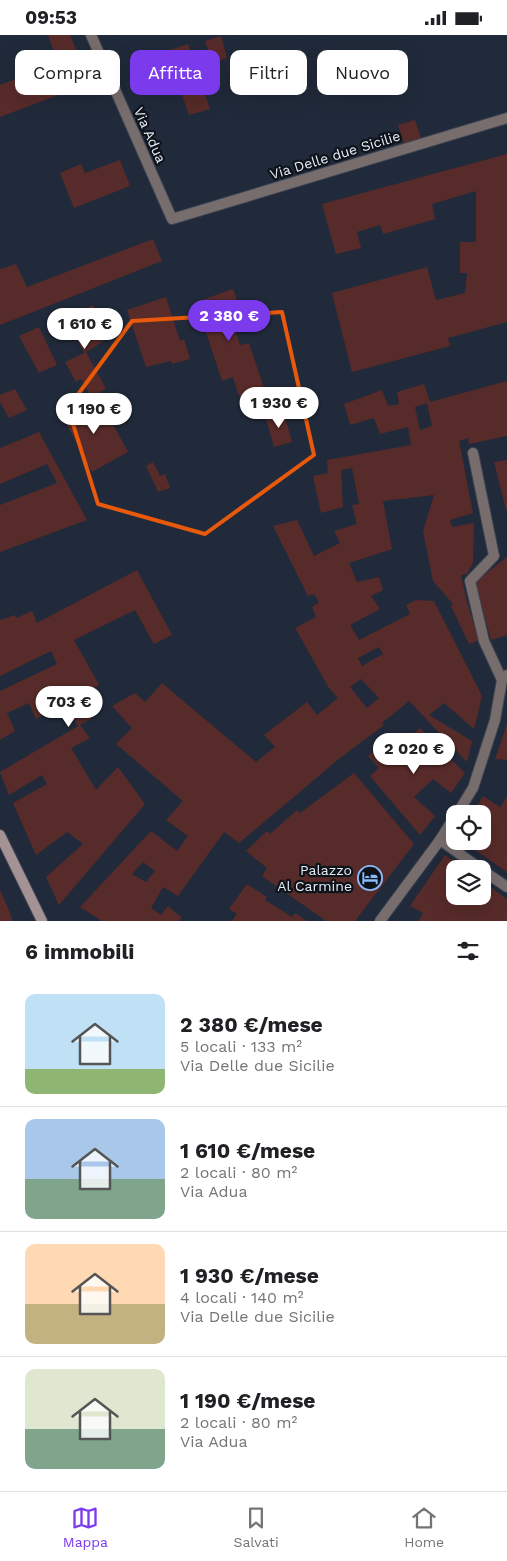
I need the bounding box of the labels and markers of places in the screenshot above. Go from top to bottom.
pin: 2 380 € [183,299,275,342]
pin: 1 610 € [39,307,131,350]
pin: 1 930 € [233,387,325,429]
pin: 1 190 € [48,393,140,435]
pin: 703 € [34,685,104,728]
pin: 2 020 € [368,733,460,775]
place label: Palazzo Al Carmine [277,862,352,894]
hotel icon: Palazzo Al Carmine [357,865,383,891]

